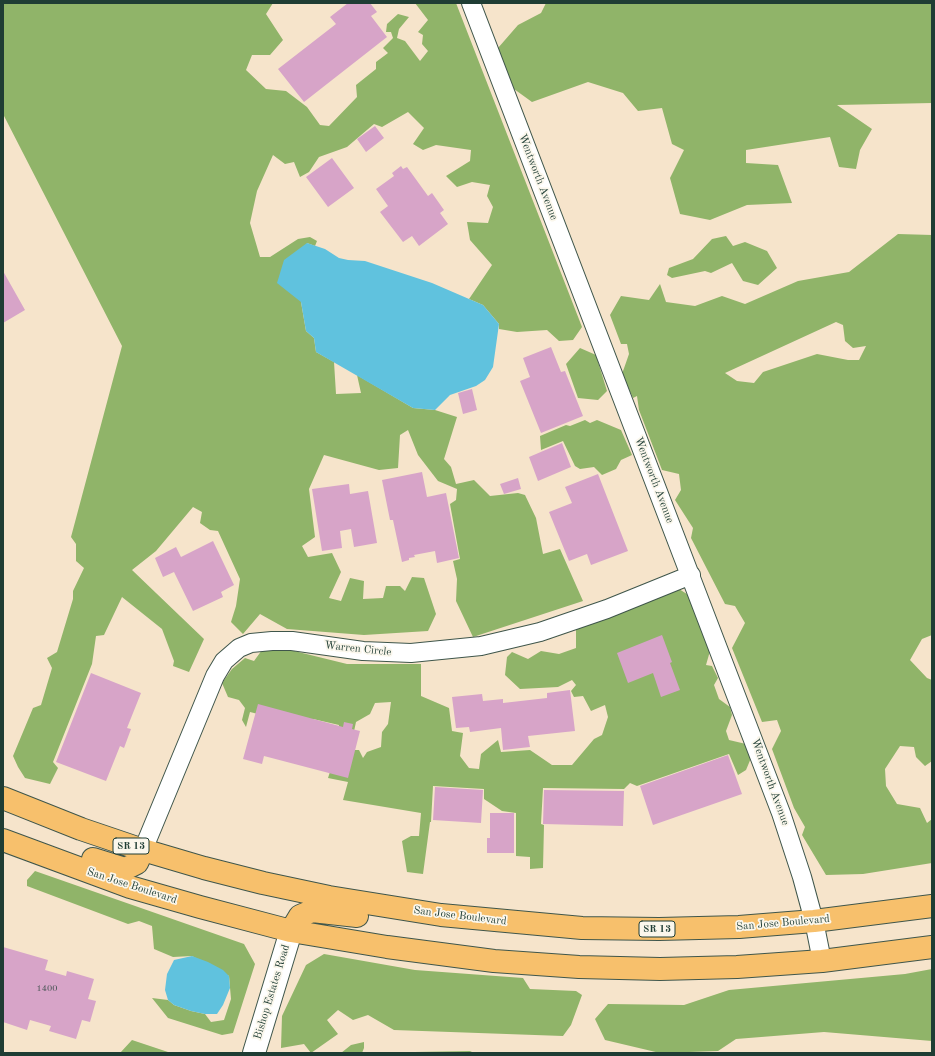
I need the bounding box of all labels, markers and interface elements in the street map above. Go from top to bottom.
street label: Wentworth Avenue [515,132,561,222]
street label: Wentworth Avenue [631,435,677,525]
street label: Warren Circle [324,639,392,659]
street label: Wentworth Avenue [748,737,792,827]
road number: SR 13 [113,838,149,854]
street label: San Jose Boulevard [85,865,179,907]
street label: San Jose Boulevard [413,904,507,928]
street label: San Jose Boulevard [736,912,830,934]
road number: SR 13 [639,921,675,937]
street label: Bishop Estates Road [251,943,293,1041]
house number: 1400 [37,984,57,994]

